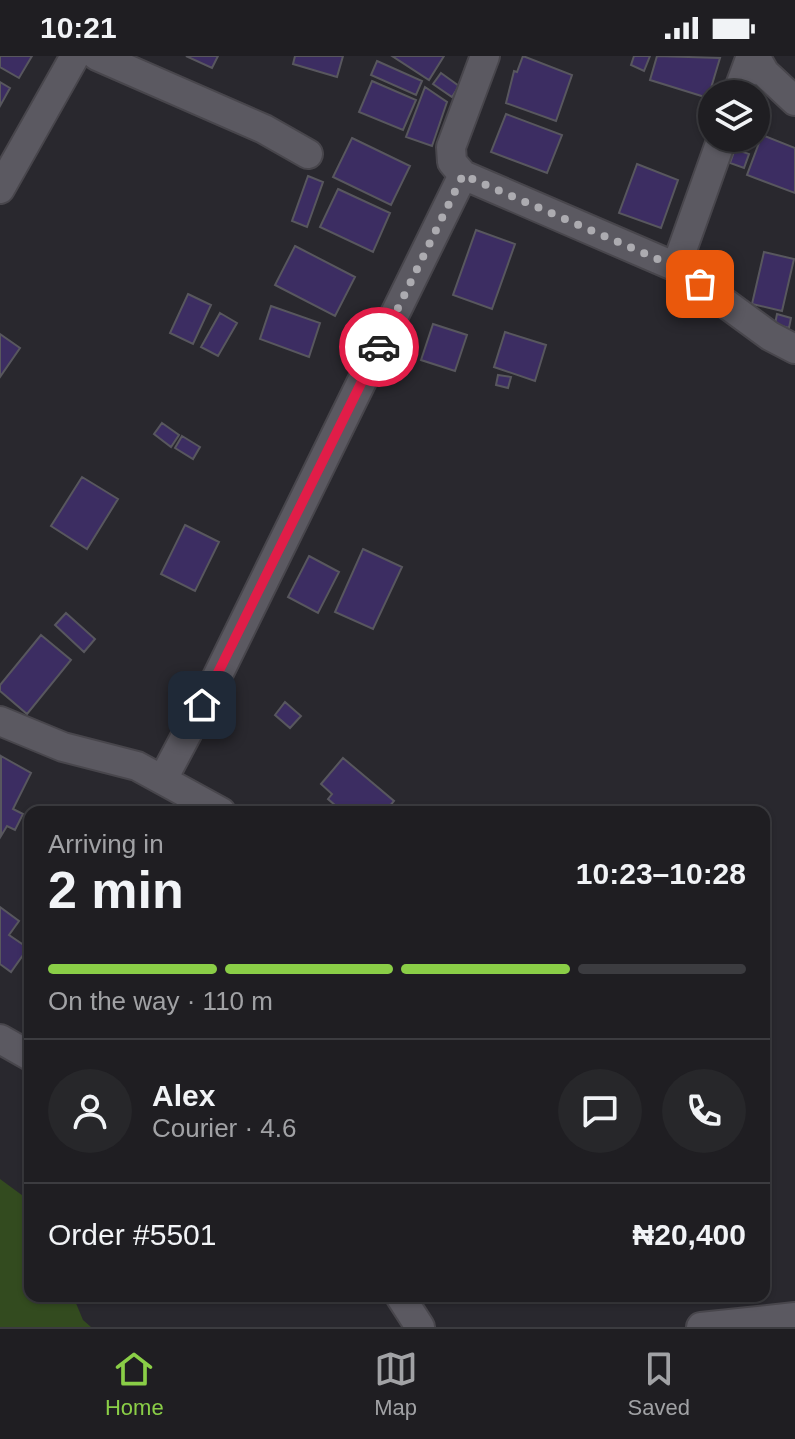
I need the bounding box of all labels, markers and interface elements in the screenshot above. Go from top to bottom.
text: 10:21 [40,11,117,44]
map controls [698,80,770,152]
button: layers [698,80,770,152]
pin [666,250,734,318]
icon: bag [678,262,722,306]
courier [339,307,419,387]
icon: car [357,325,401,369]
pin [168,671,236,739]
icon: home [180,683,224,727]
text: Arriving in [48,829,164,859]
text: 10:23–10:28 [576,857,746,890]
text: 2 min [48,861,184,919]
text: On the way · 110 m [48,986,273,1016]
button: person [48,1069,132,1153]
button: chat [558,1069,642,1153]
button: phone [662,1069,746,1153]
text: Alex [152,1079,215,1112]
text: Courier · 4.6 [152,1113,297,1143]
text: Order #5501 [48,1218,216,1251]
text: ₦20,400 [633,1218,746,1251]
tab: Home [105,1347,164,1421]
tab: Map [374,1347,418,1421]
tab: Saved [628,1347,690,1421]

